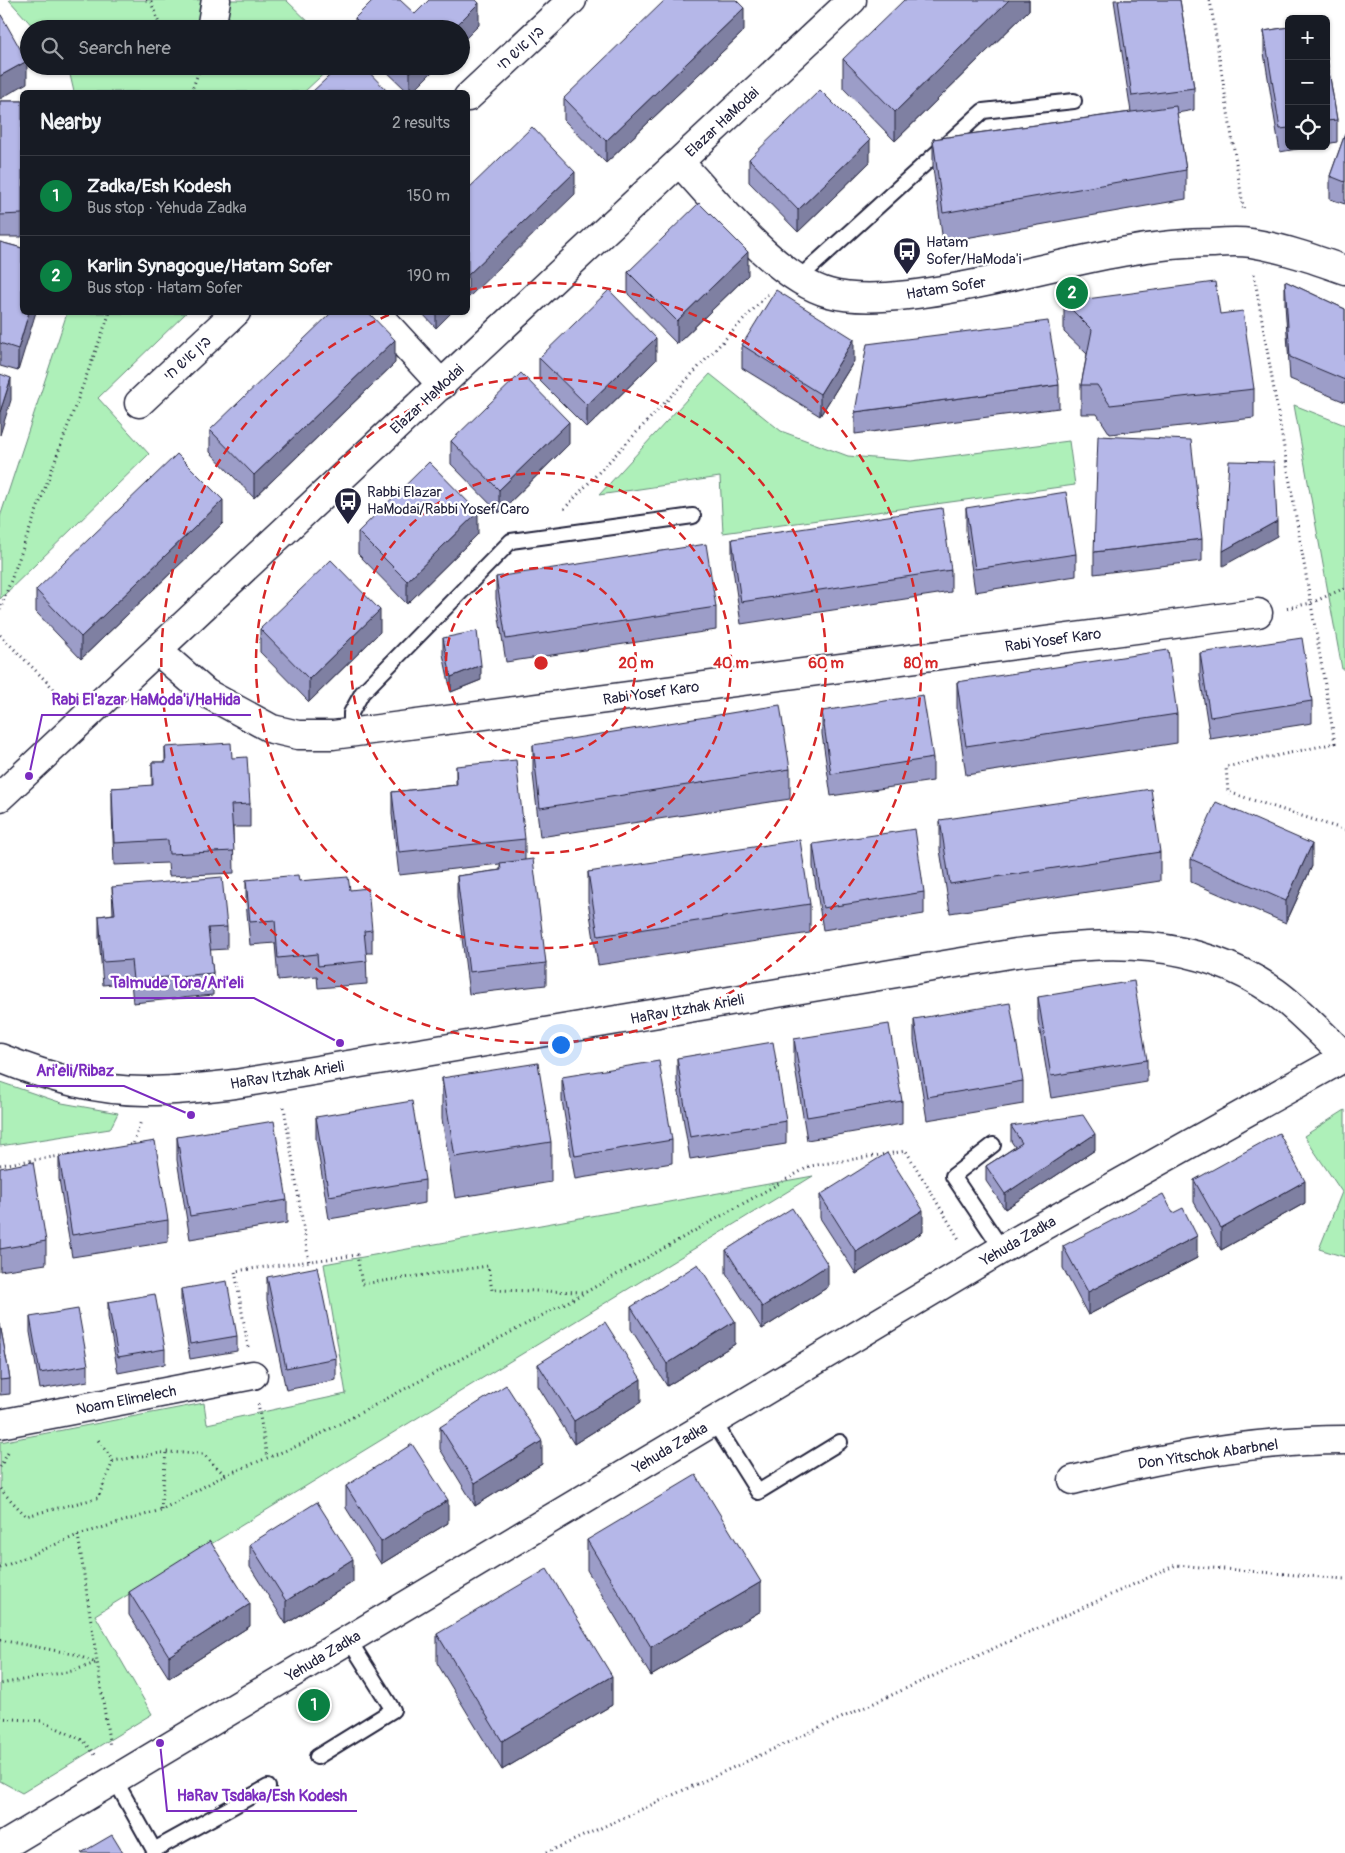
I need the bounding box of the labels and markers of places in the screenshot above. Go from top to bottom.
place label: Hatam Sofer/HaModa'i [926,233,1022,269]
bus stop icon: Hatam Sofer/HaModa'i [892,236,922,275]
pin: 2 [1056,274,1088,312]
place label: Rabbi Elazar HaModai/Rabbi Yosef Caro [367,483,529,519]
bus stop icon: Rabbi Elazar HaModai/Rabbi Yosef Caro [333,486,363,525]
centre of rings [532,654,550,672]
callout: Rabi El'azar HaModa'i/HaHida [42,684,251,715]
callout: Talmude Tora/Ari'eli [100,967,254,998]
callout: Ari'eli/Ribaz [26,1055,124,1086]
pin: 1 [298,1686,330,1724]
callout: HaRav Tsdaka/Esh Kodesh [167,1780,357,1811]

